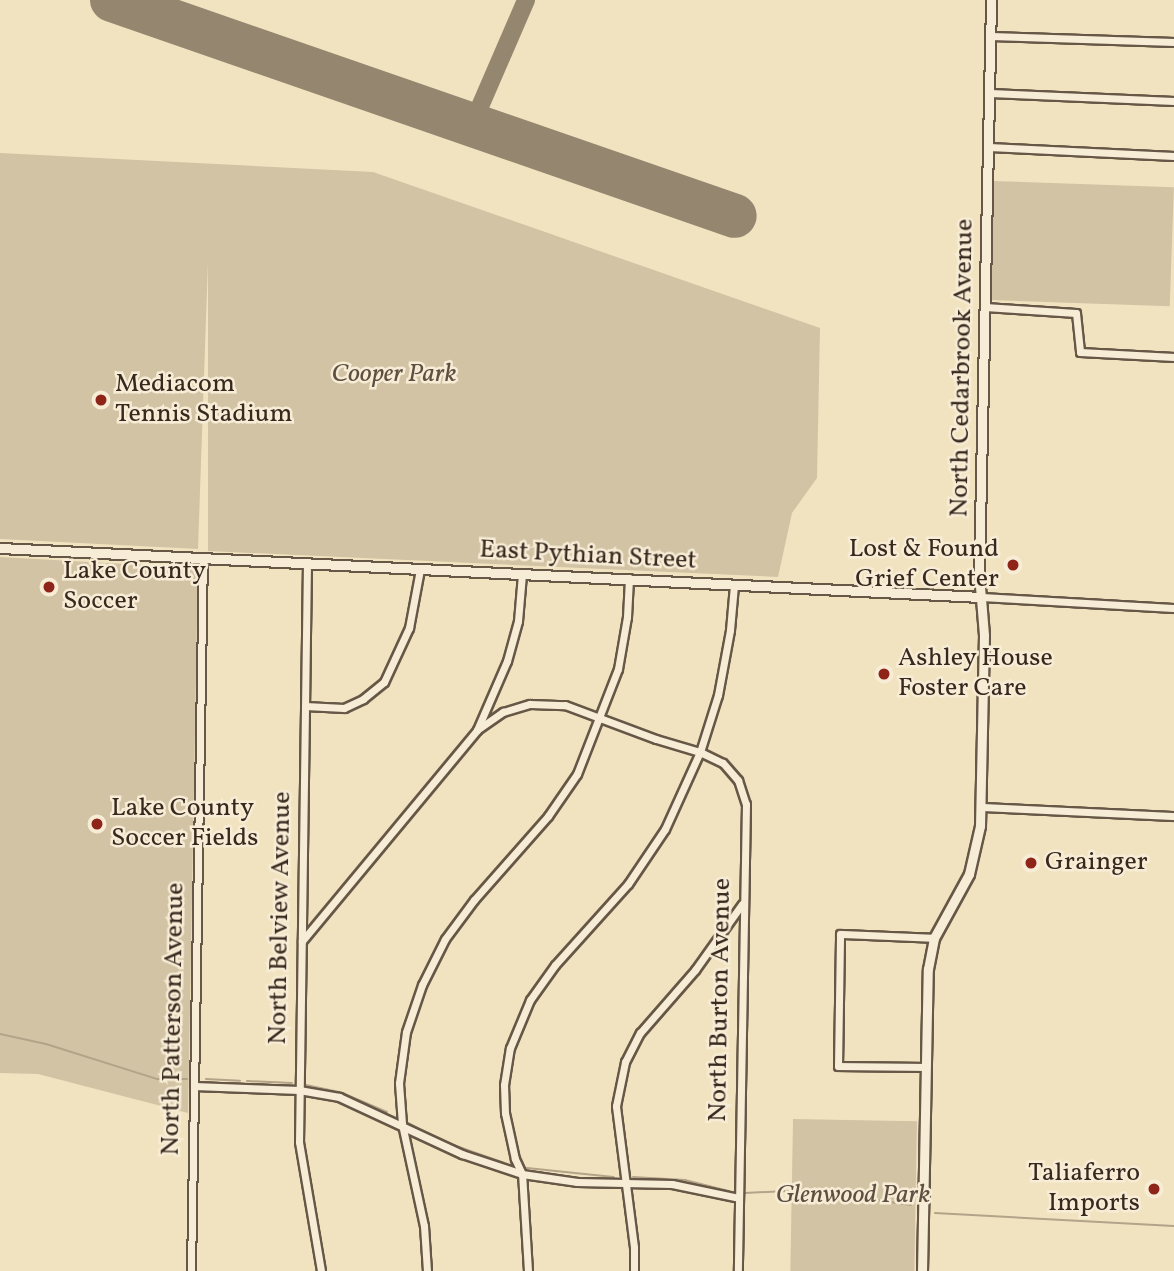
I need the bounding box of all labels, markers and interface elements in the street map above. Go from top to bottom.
street label: North Cedarbrook Avenue [945,218,981,518]
park label: Cooper Park [331,359,457,391]
place label: Mediacom Tennis Stadium [115,369,293,430]
marker: Mediacom Tennis Stadium [93,392,109,408]
place label: Lost & Found Grief Center [849,534,999,596]
street label: East Pythian Street [479,535,697,577]
place label: Lake County Soccer [63,556,206,618]
marker: Lost & Found Grief Center [1005,557,1021,573]
marker: Lake County Soccer [41,579,57,595]
place label: Ashley House Foster Care [898,643,1054,704]
marker: Ashley House Foster Care [876,666,892,682]
street label: North Belview Avenue [263,791,299,1045]
place label: Lake County Soccer Fields [111,793,258,854]
marker: Lake County Soccer Fields [89,816,105,832]
place label: Grainger [1045,847,1148,879]
marker: Grainger [1023,855,1039,871]
street label: North Burton Avenue [703,878,739,1122]
street label: North Patterson Avenue [156,882,192,1156]
place label: Taliaferro Imports [1028,1158,1140,1220]
park label: Glenwood Park [776,1180,930,1212]
marker: Taliaferro Imports [1146,1181,1162,1197]

